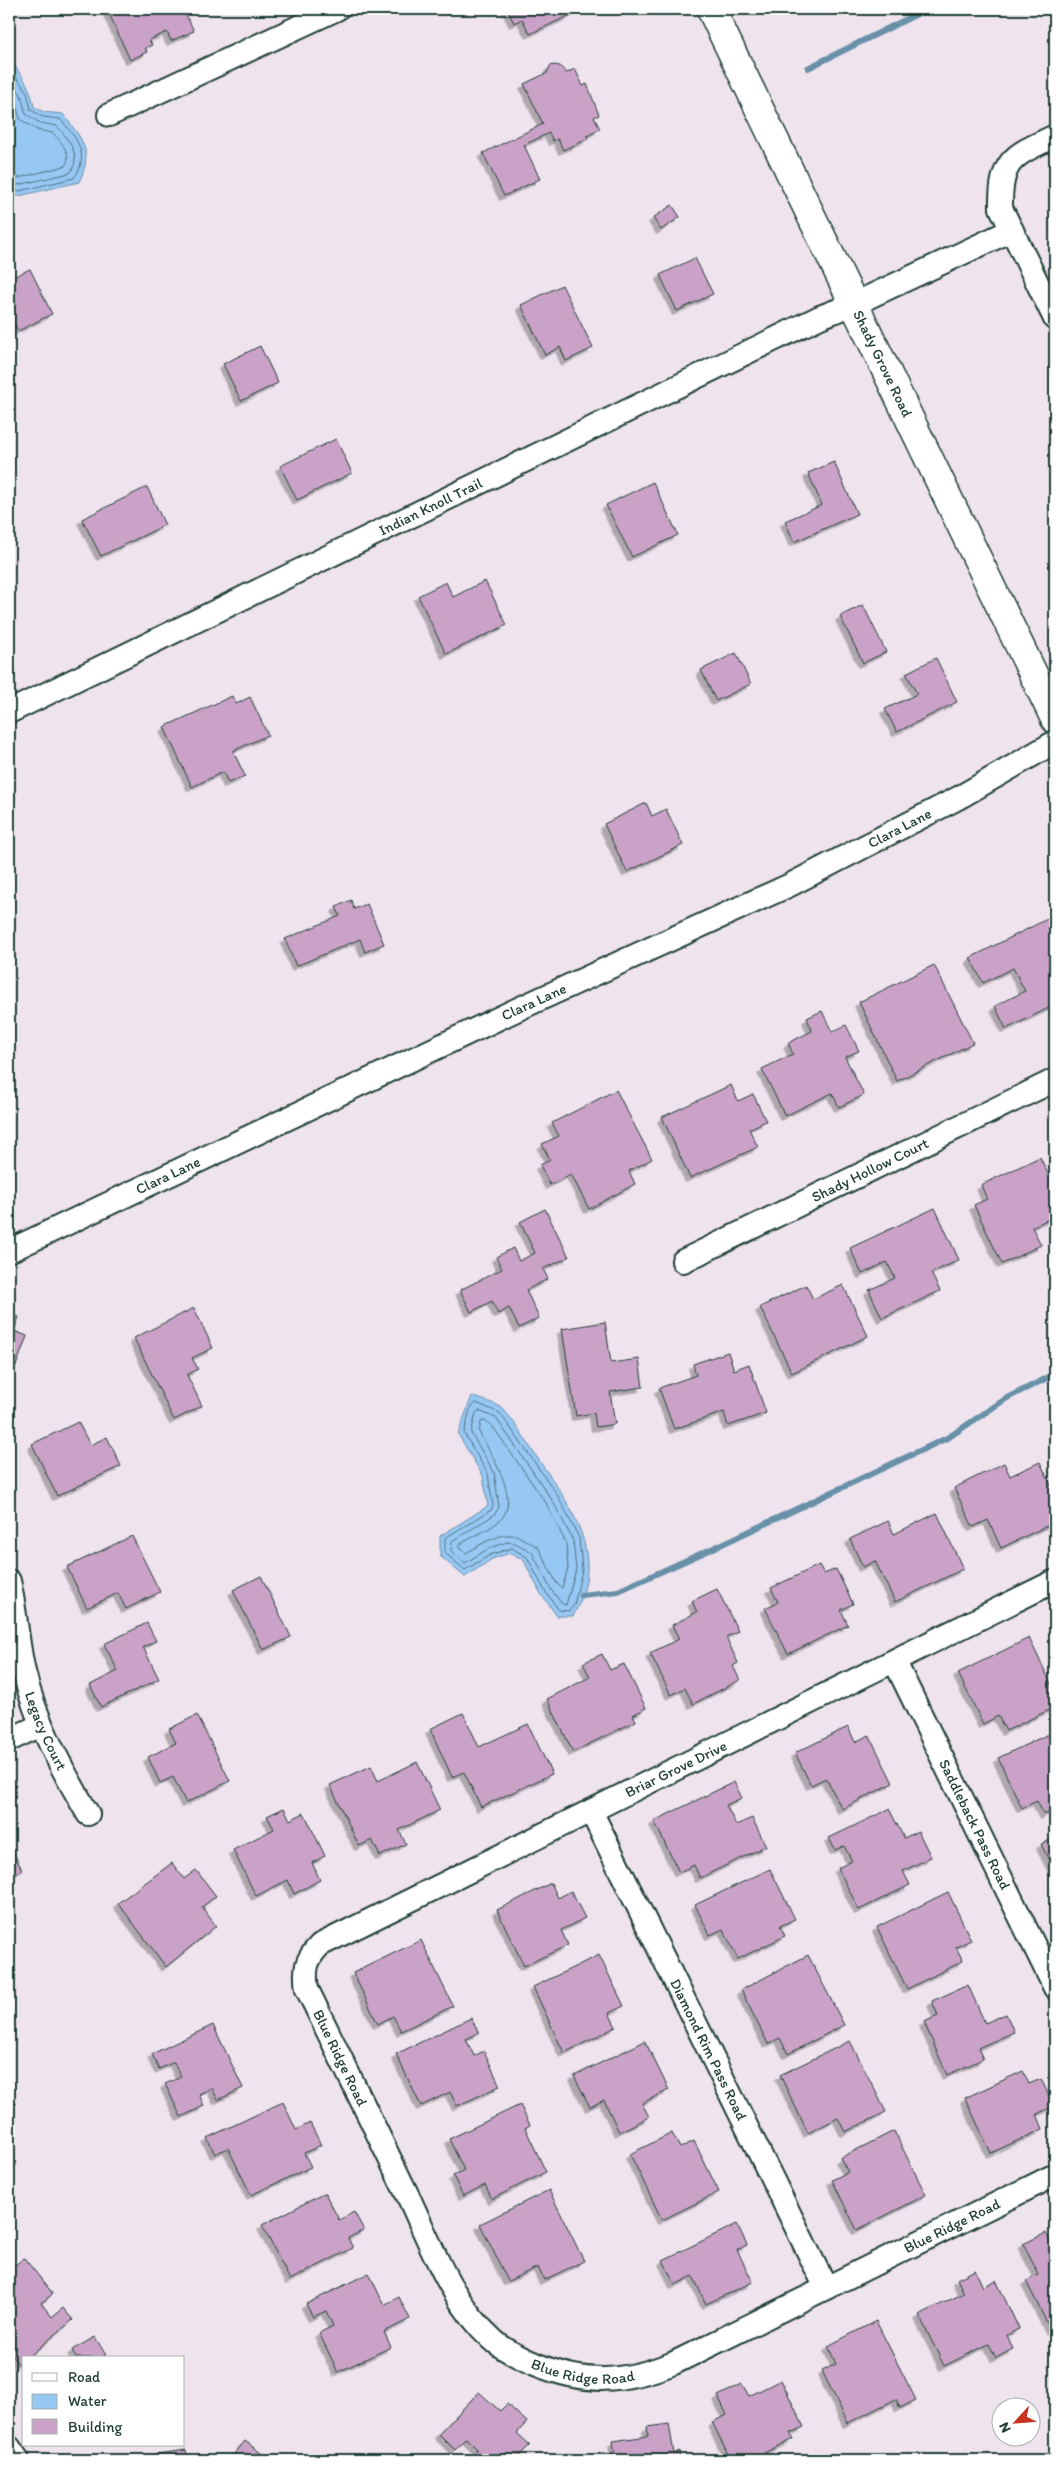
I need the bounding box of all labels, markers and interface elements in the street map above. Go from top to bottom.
street label: Shady Grove Road [849,307,916,420]
street label: Indian Knoll Trail [376,473,486,539]
street label: Clara Lane [865,804,935,852]
street label: Clara Lane [499,979,569,1025]
street label: Shady Hollow Court [809,1134,932,1206]
street label: Clara Lane [133,1152,203,1198]
street label: Legacy Court [21,1689,71,1774]
street label: Briar Grove Drive [622,1737,730,1801]
street label: Saddleback Pass Road [935,1756,1014,1893]
street label: Diamond Rim Pass Road [666,1976,751,2124]
street label: Blue Ridge Road [309,2007,372,2110]
street label: Blue Ridge Road [901,2194,1004,2257]
street label: Blue Ridge Road [529,2354,637,2388]
legend [22,2356,185,2446]
text: Road [68,2368,101,2386]
text: Water [68,2392,107,2410]
north arrow [992,2396,1042,2446]
text: Building [68,2418,122,2436]
text: N [995,2420,1014,2435]

